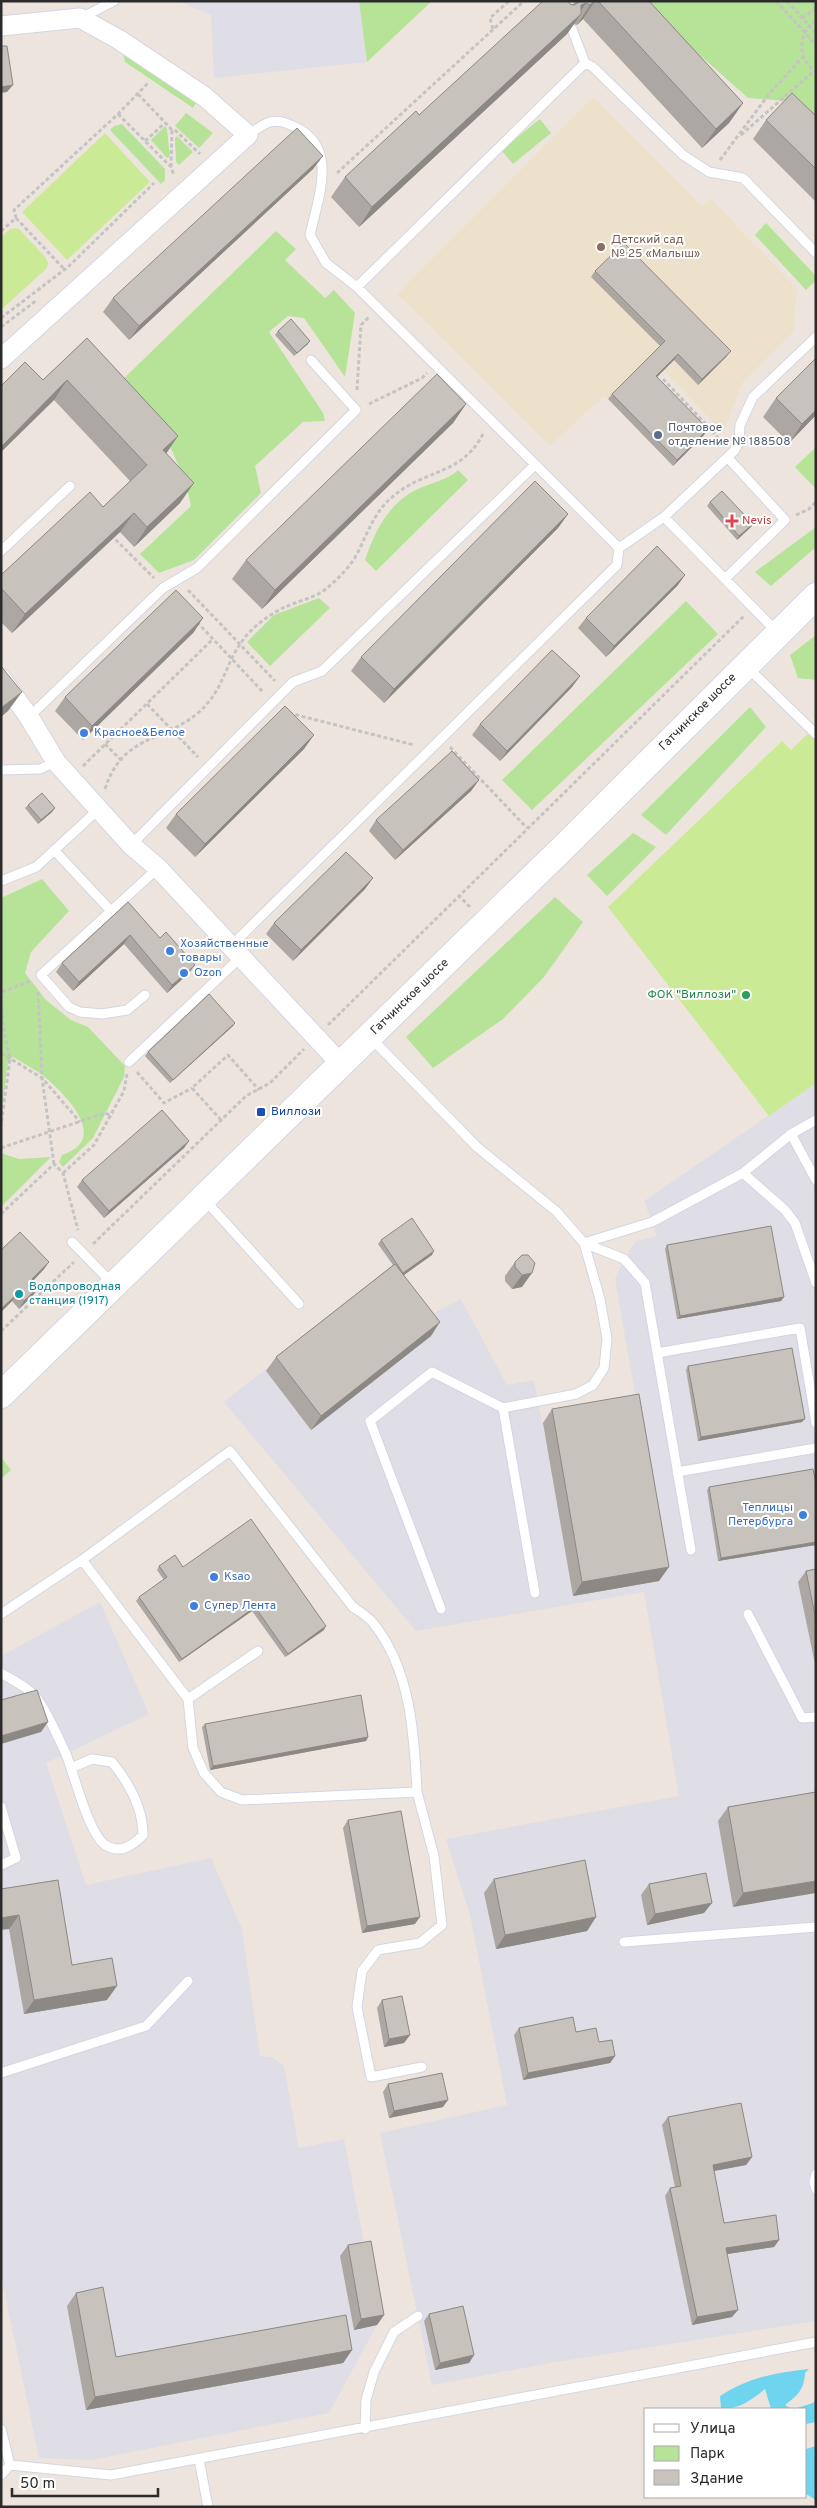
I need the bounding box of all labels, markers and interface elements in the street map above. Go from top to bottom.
place label: Детский сад № 25 «Малыш» [611,232,700,262]
marker: Детский сад № 25 «Малыш» [595,241,607,253]
place label: Почтовое отделение № 188508 [668,420,790,450]
marker: Почтовое отделение № 188508 [652,429,664,441]
place label: Nevis [742,513,772,529]
marker: Nevis [726,515,738,527]
street label: Гатчинское шоссе [656,670,740,754]
place label: Красное&Белое [94,725,185,741]
marker: Красное&Белое [78,727,90,739]
place label: Хозяйственные товары [180,936,269,966]
marker: Хозяйственные товары [164,945,176,957]
street label: Гатчинское шоссе [367,955,453,1039]
place label: Ozon [194,965,222,981]
marker: Ozon [178,967,190,979]
place label: ФОК "Виллози" [647,987,736,1003]
marker: ФОК "Виллози" [740,989,752,1001]
place label: Виллози [271,1104,321,1120]
marker: Виллози [255,1106,267,1118]
place label: Водопроводная станция (1917) [29,1279,121,1309]
marker: Водопроводная станция (1917) [13,1288,25,1300]
place label: Теплицы Петербурга [728,1500,793,1530]
marker: Теплицы Петербурга [797,1509,809,1521]
place label: Ksao [224,1569,251,1585]
marker: Ksao [208,1571,220,1583]
place label: Супер Лента [204,1598,276,1614]
marker: Супер Лента [188,1600,200,1612]
legend [644,2408,807,2498]
text: Улица [690,2420,735,2439]
text: Парк [690,2445,725,2464]
scale bar [12,2466,159,2498]
text: Здание [690,2470,743,2489]
text: 50 m [20,2475,55,2494]

